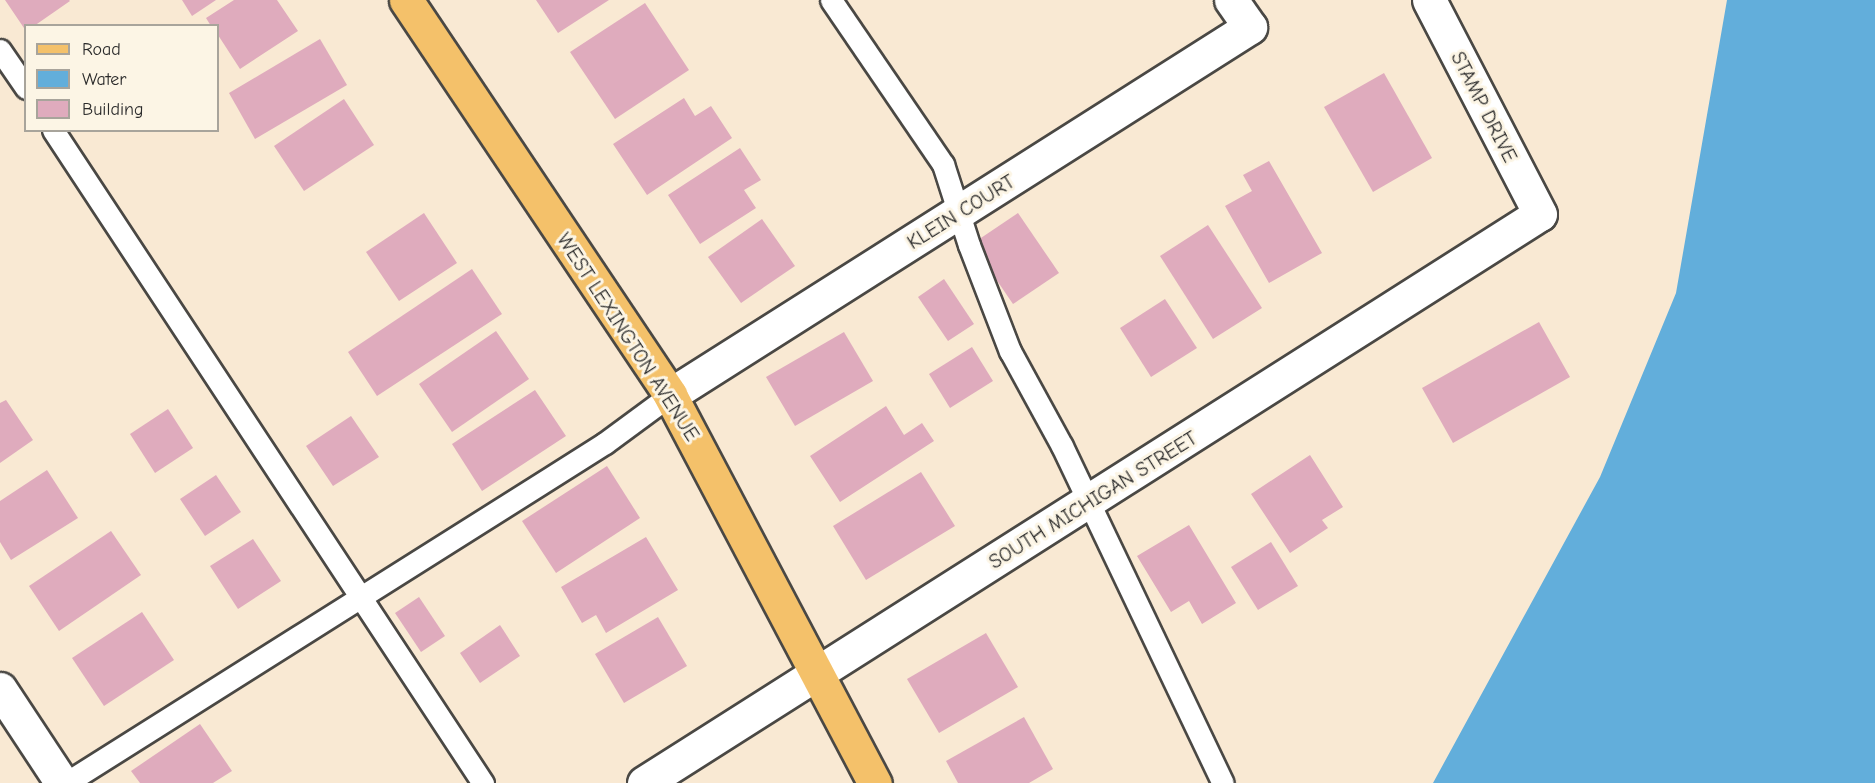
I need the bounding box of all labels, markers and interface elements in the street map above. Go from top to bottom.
legend [24,24,219,132]
text: Road [82,39,121,60]
street label: STAMP DRIVE [1446,48,1522,166]
text: Water [82,69,126,90]
text: Building [82,99,144,120]
street label: KLEIN COURT [903,169,1019,255]
street label: WEST LEXINGTON AVENUE [552,228,704,446]
street label: SOUTH MICHIGAN STREET [984,426,1202,574]

